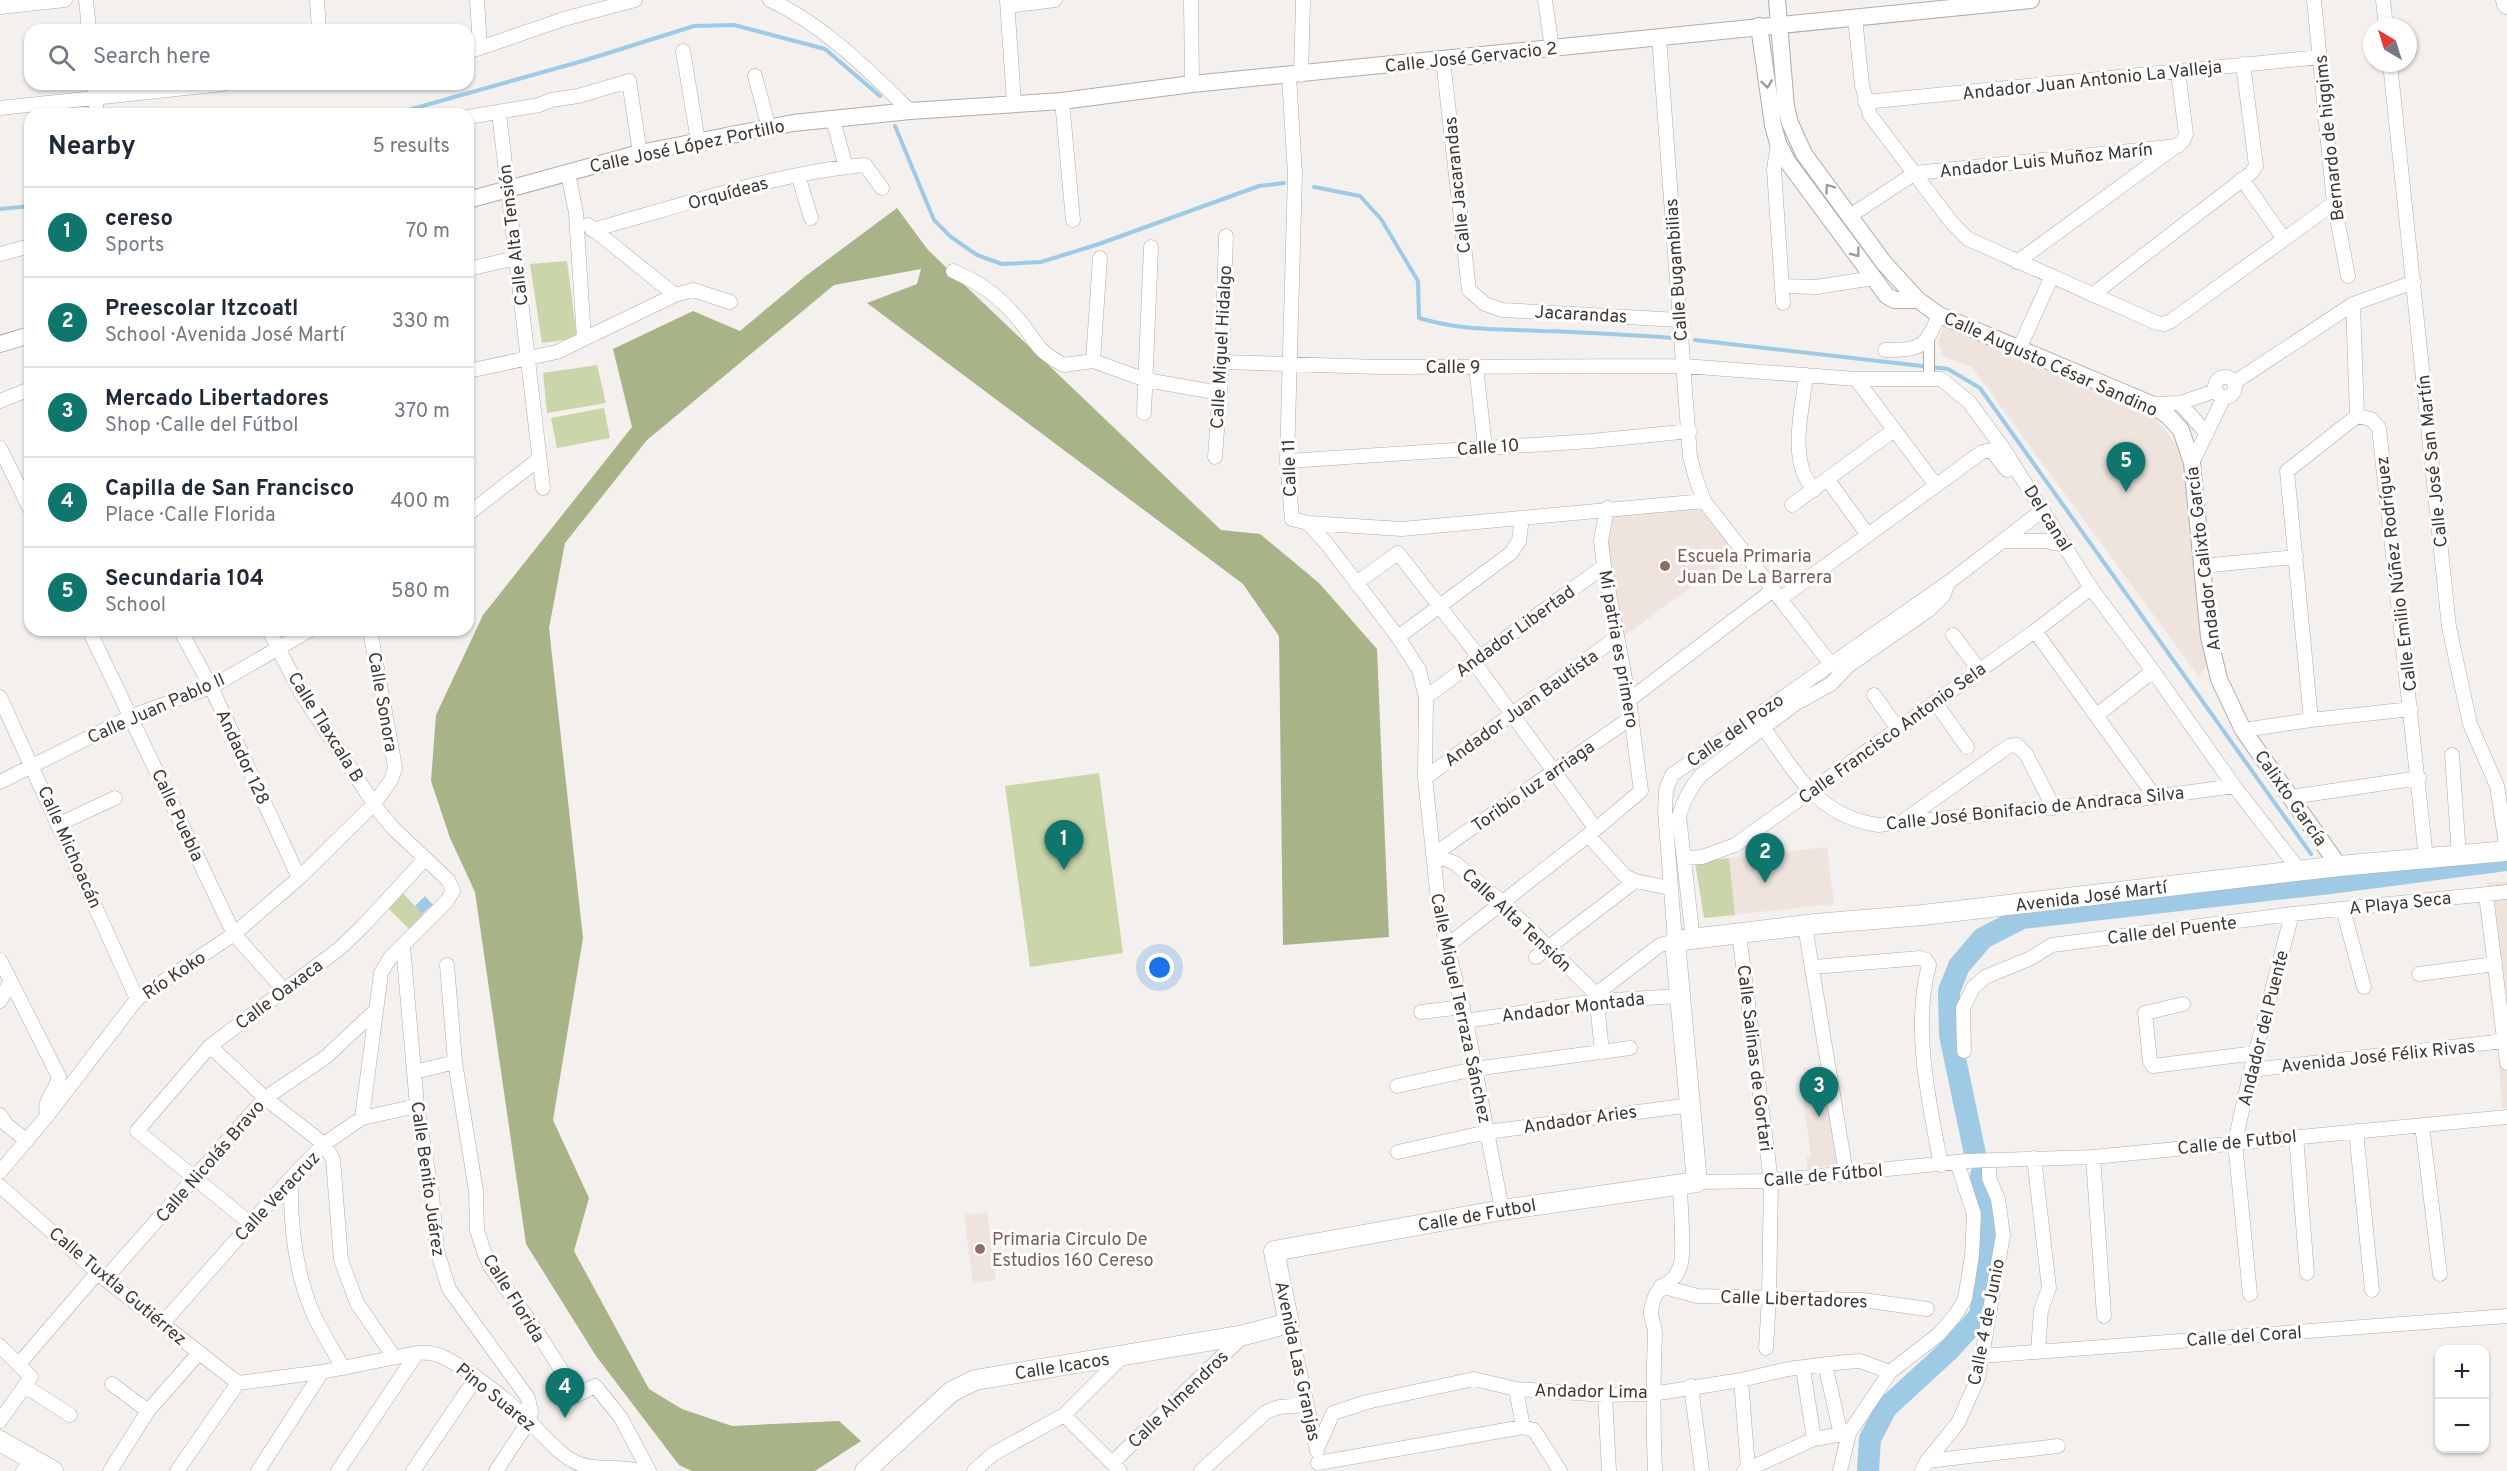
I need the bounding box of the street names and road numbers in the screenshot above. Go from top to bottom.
street label: Calle José Gervacio 2 [1384,38,1558,79]
street label: Bernardo de higgims [2310,54,2351,222]
street label: Andador Juan Antonio La Valleja [1961,56,2223,107]
street label: Calle Jacarandas [1440,115,1477,254]
street label: Calle José López Portillo [588,116,787,179]
street label: Andador Luis Muñoz Marín [1938,139,2154,184]
street label: Calle Alta Tensión [494,163,535,307]
street label: Orquídeas [686,173,771,216]
street label: Calle Bugambilias [1661,198,1694,342]
street label: Calle Miguel Hidalgo [1207,265,1238,430]
street label: Jacarandas [1534,302,1628,329]
street label: Calle Augusto César Sandino [1940,308,2161,423]
street label: Calle 9 [1425,357,1481,380]
street label: Calle José San Martín [2413,373,2454,548]
street label: Calle 10 [1456,435,1520,462]
street label: Calle 11 [1278,439,1303,497]
street label: Calle Emilio Núñez Rodríguez [2372,455,2423,693]
street label: Andador Calixto García [2182,465,2227,652]
street label: Del canal [2017,481,2076,556]
street label: Mi patria es primero [1592,569,1643,730]
street label: Andador Libertad [1452,581,1580,683]
street label: Andador Juan Bautista [1440,646,1603,773]
street label: Calle Sonora [361,650,402,754]
street label: Calle Francisco Antonio Sela [1795,658,1991,810]
street label: Calle Tlaxcala B [282,668,368,787]
street label: Calle Juan Pablo II [84,669,229,750]
street label: Calle del Pozo [1683,689,1789,773]
street label: Andador 128 [210,706,274,809]
street label: Toribio luz arriaga [1468,736,1600,838]
street label: Calixto García [2248,746,2331,851]
street label: Calle Puebla [145,766,208,866]
street label: Calle José Bonifacio de Andraca Silva [1885,782,2185,837]
street label: Calle Michoacán [31,783,106,912]
street label: Calle Alta Tensión [1456,864,1576,978]
street label: Avenida José Martí [2014,877,2170,918]
street label: A Playa Seca [2348,888,2452,921]
street label: Calle Miguel Terraza Sánchez [1424,891,1495,1126]
street label: Calle del Puente [2106,912,2238,951]
street label: Río Koko [139,947,211,1006]
street label: Andador del Puente [2234,948,2295,1109]
street label: Calle Oaxaca [231,955,328,1036]
street label: Calle Salinas de Gortari [1731,964,1776,1153]
street label: Andador Montada [1500,988,1646,1029]
street label: Avenida José Félix Rivas [2280,1036,2476,1079]
street label: Calle Nicolás Bravo [152,1096,271,1228]
street label: Calle Benito Juárez [404,1100,449,1258]
street label: Andador Aries [1522,1101,1639,1140]
street label: Calle de Futbol [2176,1126,2298,1161]
street label: Calle Veracruz [230,1147,326,1247]
street label: Calle de Fútbol [1762,1160,1884,1193]
street label: Calle de Futbol [1416,1195,1538,1238]
street label: Calle Tuxtla Gutiérrez [43,1223,191,1352]
street label: Calle Florida [476,1250,549,1347]
street label: Calle 4 de Junio [1964,1257,2011,1388]
street label: Avenida Las Granjas [1268,1279,1325,1443]
street label: Calle Libertadores [1720,1286,1868,1315]
street label: Calle del Coral [2186,1322,2303,1353]
street label: Calle Almendros [1124,1346,1234,1454]
street label: Calle Icacos [1013,1349,1111,1386]
street label: Pino Suarez [450,1359,540,1437]
street label: Andador Lima [1534,1380,1648,1405]

